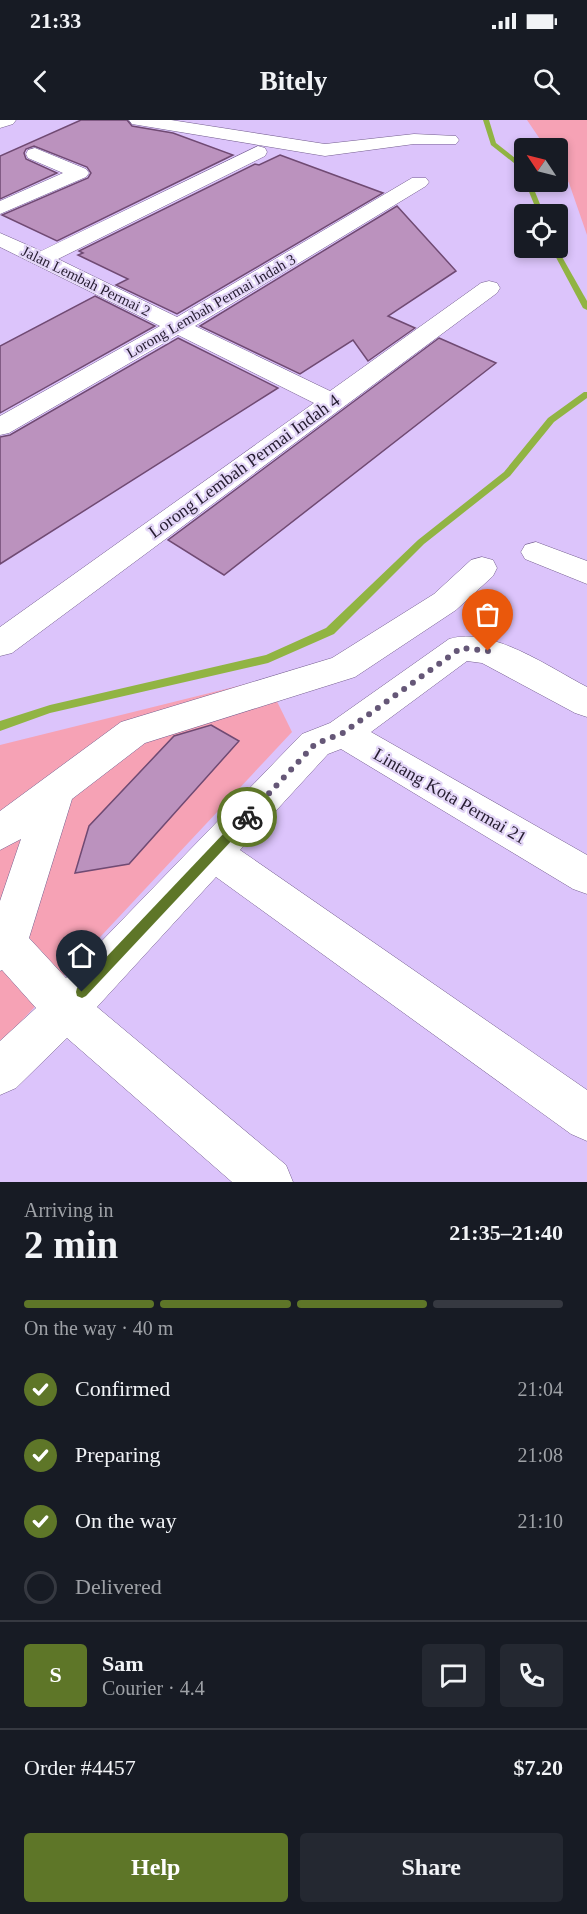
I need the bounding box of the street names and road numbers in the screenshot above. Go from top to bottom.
street label: Jalan Lembah Permai 2 [19,243,153,319]
street label: Lorong Lembah Permai Indah 3 [124,251,298,361]
street label: Lorong Lembah Permai Indah 4 [145,390,343,542]
street label: Lintang Kota Permai 21 [370,744,530,848]

